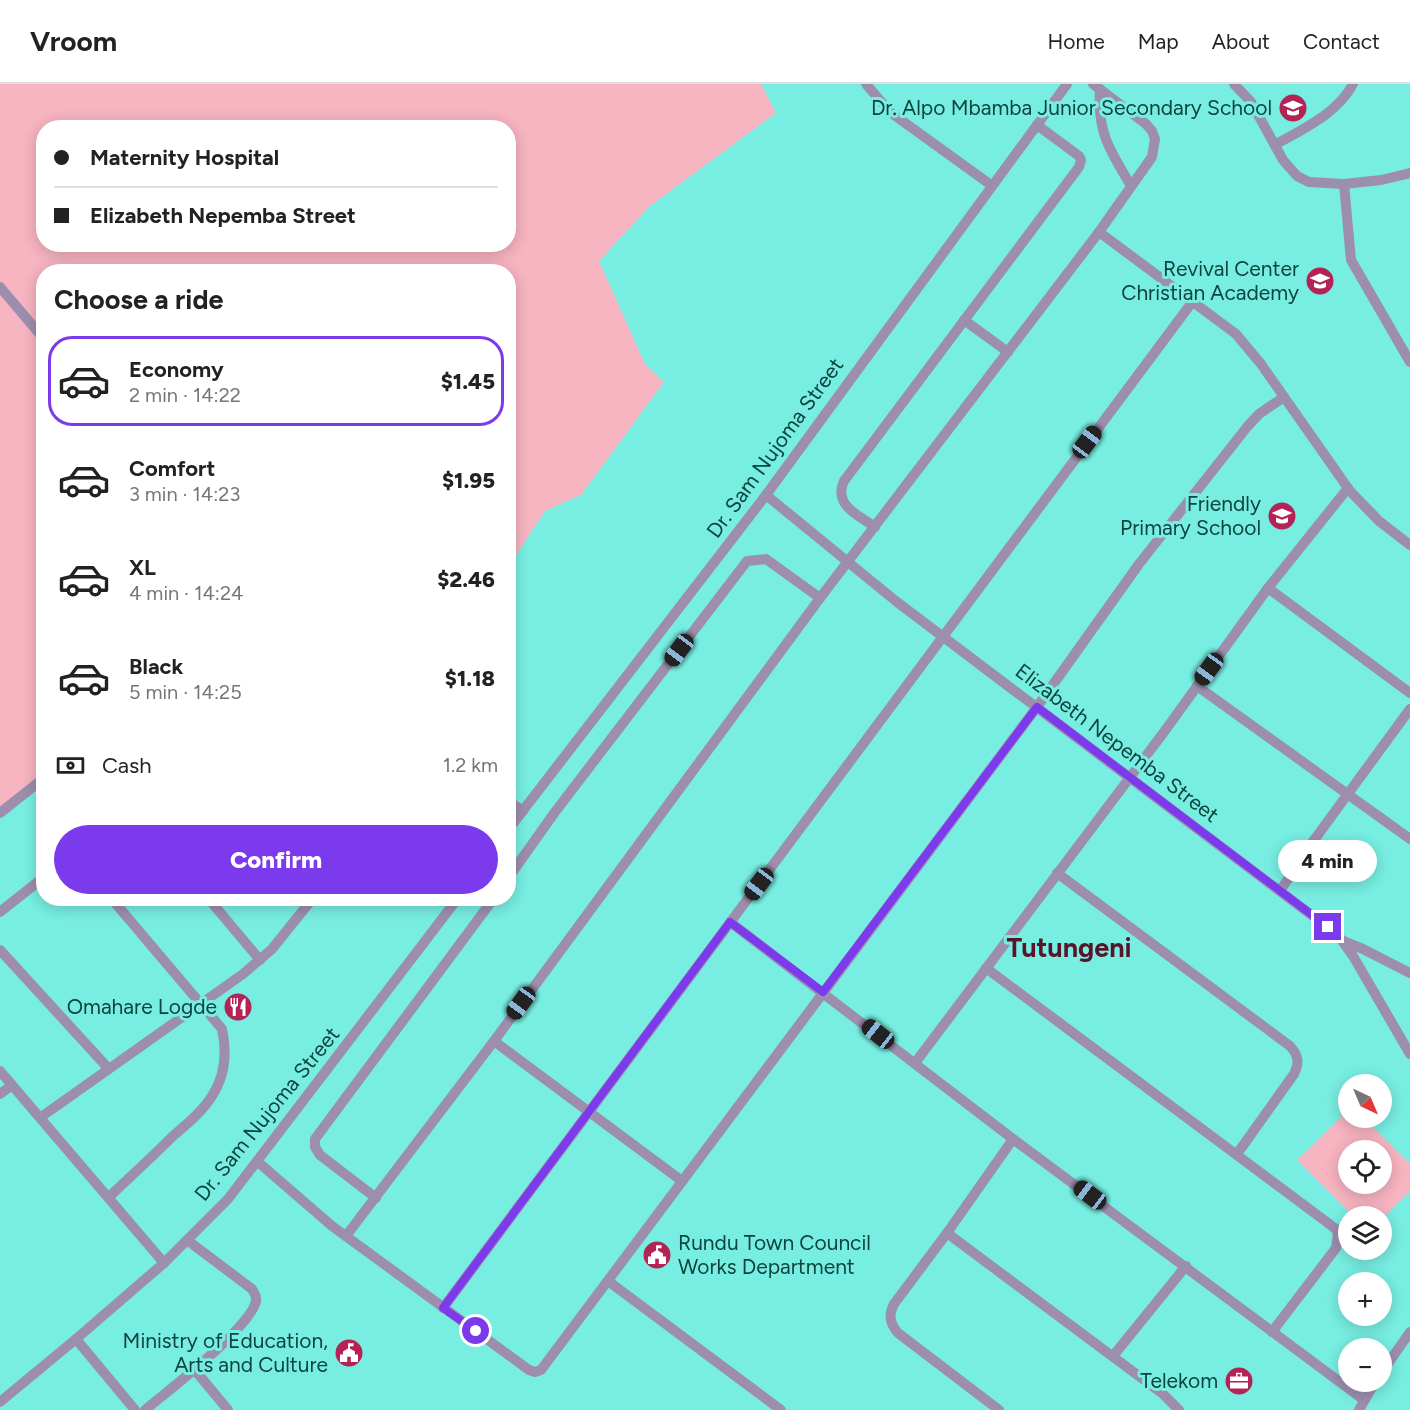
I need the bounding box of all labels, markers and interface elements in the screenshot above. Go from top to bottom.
text: Vroom [30,24,117,58]
text: Home [1048,29,1105,54]
text: Map [1138,29,1179,54]
text: About [1212,29,1270,54]
text: Contact [1303,29,1380,54]
school or university icon: Dr. Alpo Mbamba Junior Secondary School [1277,92,1309,124]
place label: Dr. Alpo Mbamba Junior Secondary School [871,95,1272,120]
text: Maternity Hospital [90,144,279,171]
text: Elizabeth Nepemba Street [90,202,356,229]
place label: Revival Center Christian Academy [1121,256,1299,305]
school or university icon: Revival Center Christian Academy [1304,265,1336,297]
text: Choose a ride [54,283,223,316]
street label: Dr. Sam Nujoma Street [701,353,848,542]
icon: car [57,354,111,408]
text: Economy [129,356,224,383]
text: $1.45 [441,368,495,395]
text: 2 min · 14:22 [129,383,241,407]
car [1069,422,1105,462]
icon: car [57,453,111,507]
text: Comfort [129,455,215,482]
text: $1.95 [442,467,495,494]
text: 3 min · 14:23 [129,482,240,506]
place label: Friendly Primary School [1120,491,1261,540]
school or university icon: Friendly Primary School [1266,500,1298,532]
icon: car [57,552,111,606]
text: XL [129,554,156,581]
text: $2.46 [437,566,495,593]
text: 4 min · 14:24 [129,581,243,605]
car [661,630,697,670]
car [1191,649,1227,689]
icon: car [57,651,111,705]
text: Black [129,653,183,680]
street label: Elizabeth Nepemba Street [1011,658,1224,827]
text: $1.18 [445,665,495,692]
text: 5 min · 14:25 [129,680,242,704]
icon: cash [54,749,87,782]
text: Cash [102,752,152,779]
text: 1.2 km [443,753,498,777]
button: Confirm [54,825,498,894]
callout: 4 min [1278,840,1378,882]
text: 4 min [1301,849,1354,873]
car [741,864,777,904]
route end [1314,913,1341,940]
district label: Tutungeni [1006,931,1132,964]
car [503,983,539,1023]
restaurant icon: Omahare Logde [222,991,254,1023]
place label: Omahare Logde [67,994,217,1019]
car [858,1016,898,1052]
street label: Dr. Sam Nujoma Street [189,1022,344,1206]
north arrow [1338,1074,1392,1128]
map controls [1338,1074,1392,1392]
button: locate [1338,1140,1392,1194]
car [1070,1177,1110,1213]
button: layers [1338,1206,1392,1260]
place label: Rundu Town Council Works Department [678,1230,871,1279]
public building icon: Rundu Town Council Works Department [641,1239,673,1271]
button: + [1338,1272,1392,1326]
route start [462,1317,489,1344]
place label: Ministry of Education, Arts and Culture [123,1328,328,1377]
public building icon: Ministry of Education, Arts and Culture [333,1337,365,1369]
button: − [1338,1338,1392,1392]
office icon: Telekom [1223,1365,1255,1397]
place label: Telekom [1140,1368,1218,1393]

